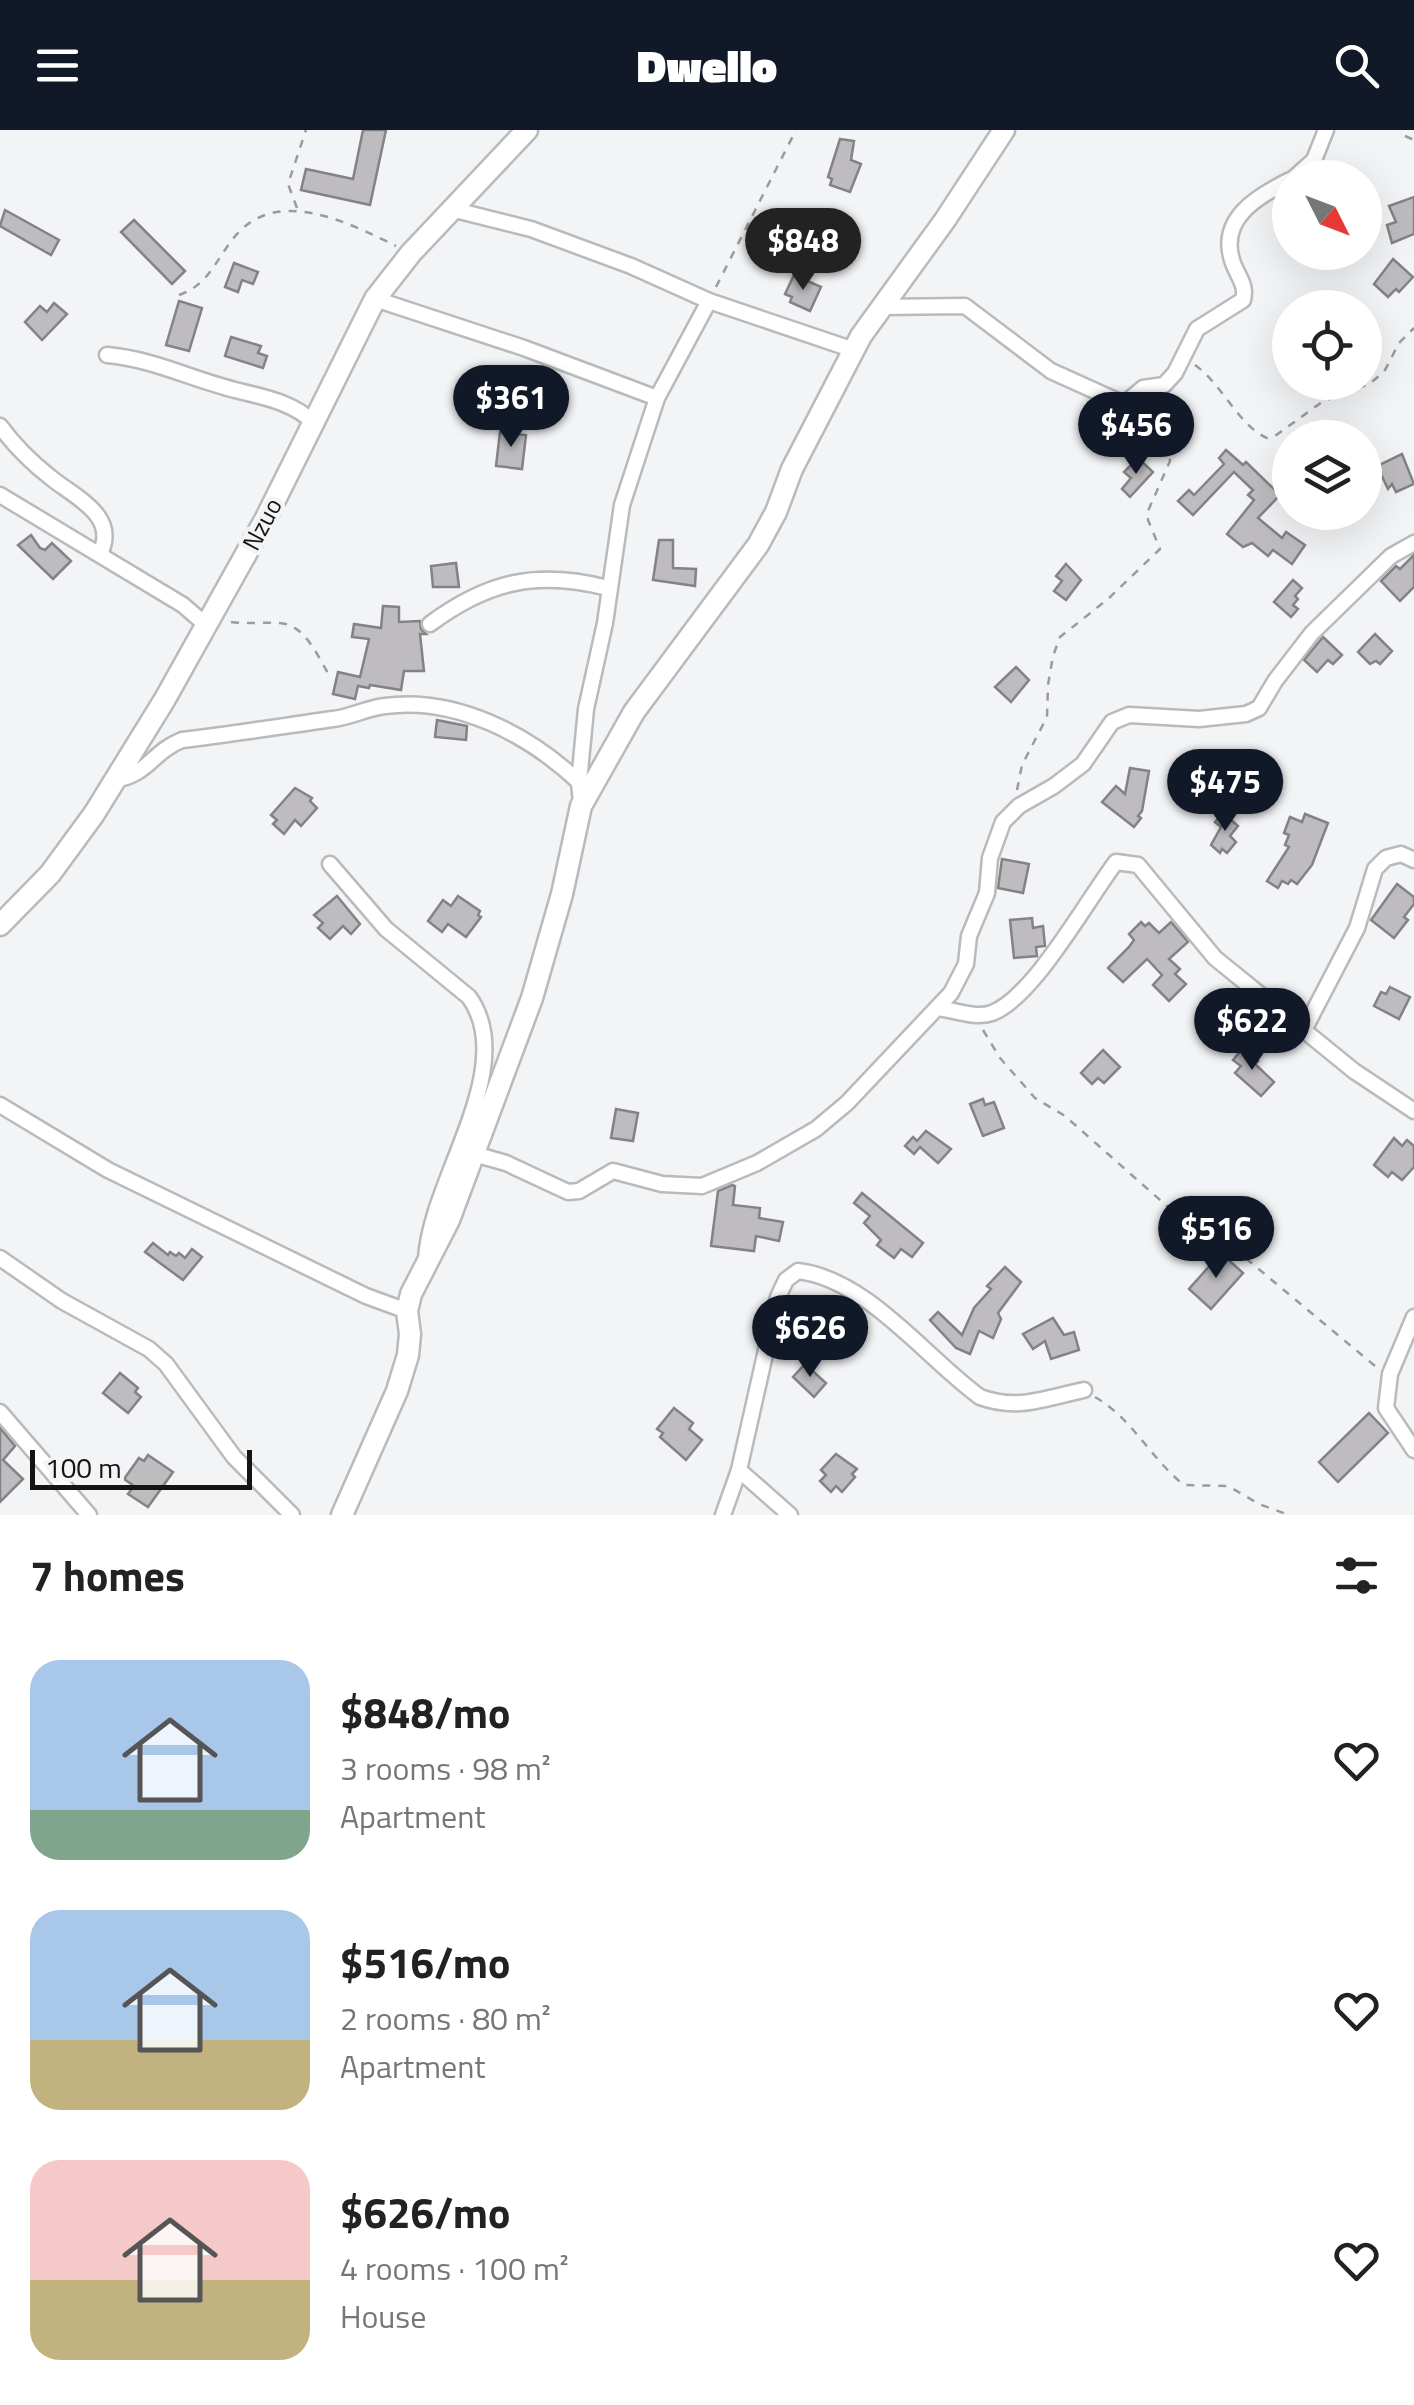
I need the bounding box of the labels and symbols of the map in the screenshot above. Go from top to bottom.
north arrow [1272,160,1382,270]
pin: $848 [744,208,862,293]
pin: $361 [452,365,570,450]
pin: $456 [1077,392,1195,477]
street label: Nzuo [232,491,292,557]
pin: $475 [1166,749,1284,834]
pin: $622 [1193,988,1311,1073]
pin: $516 [1157,1196,1275,1281]
pin: $626 [751,1295,869,1380]
scale bar [30,1445,252,1490]

